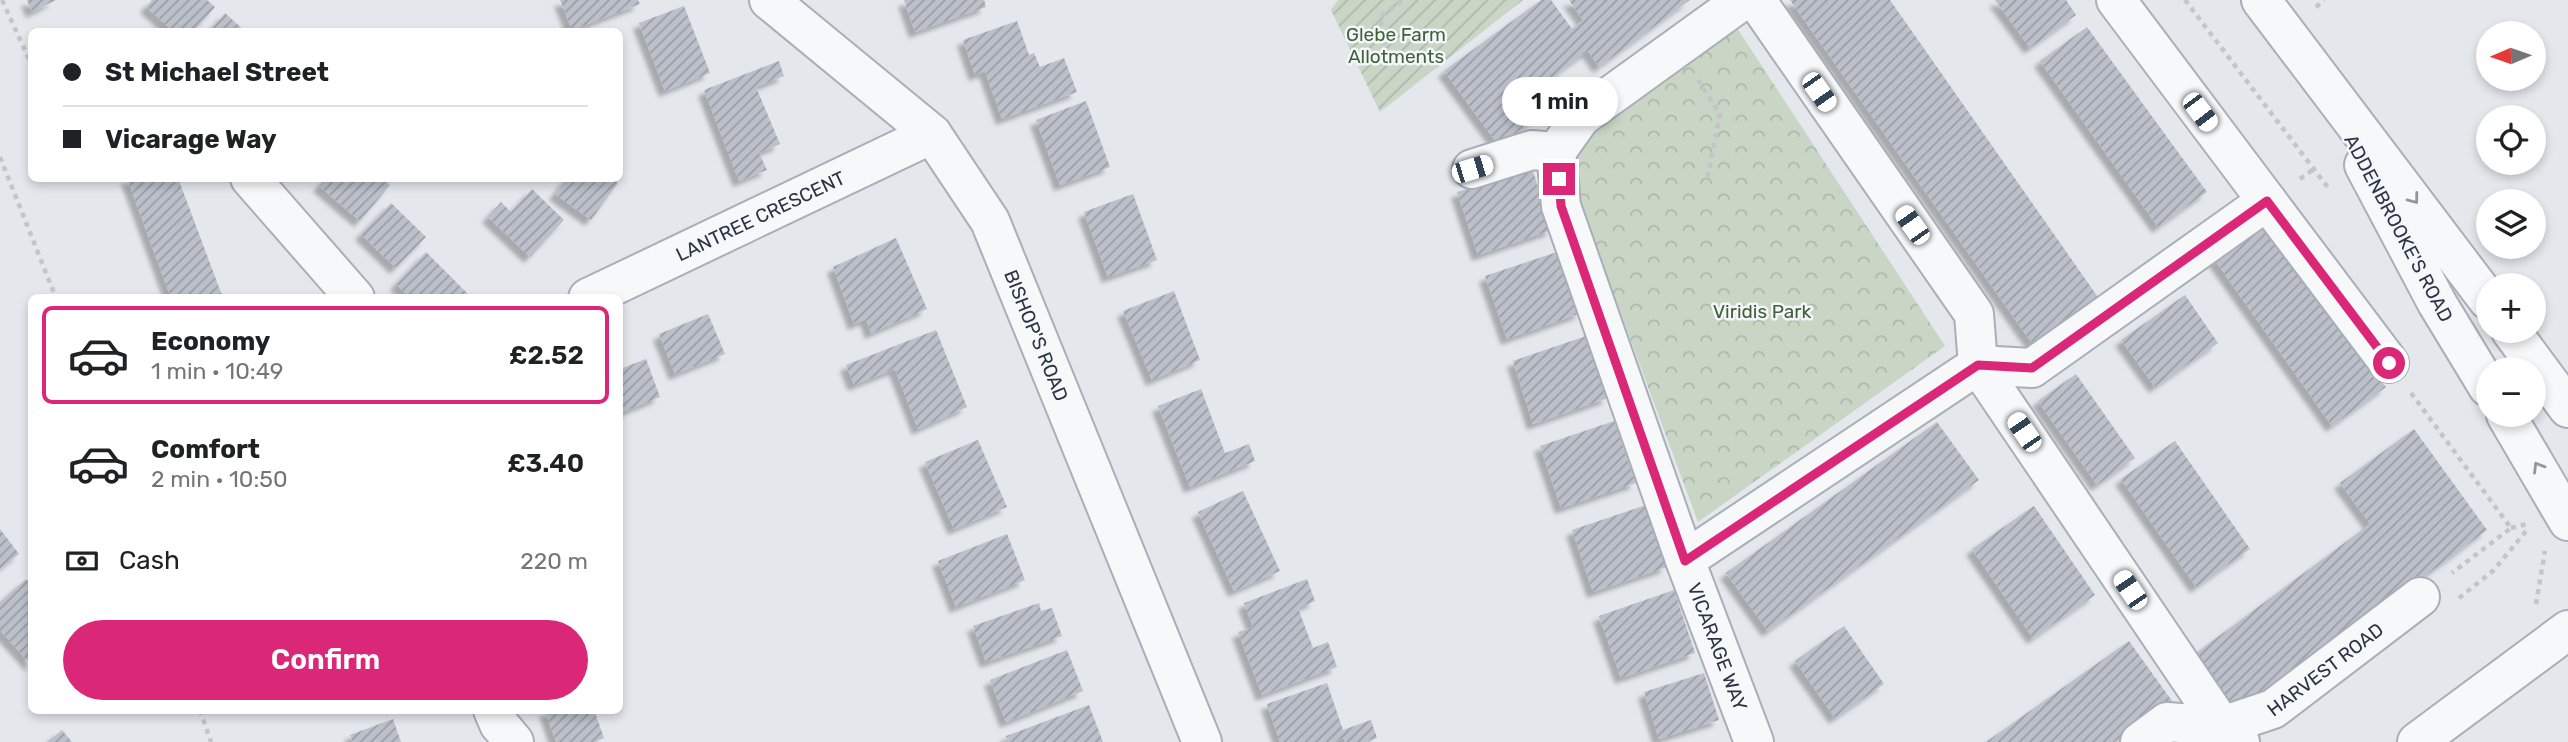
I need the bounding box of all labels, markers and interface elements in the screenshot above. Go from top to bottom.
north arrow [2476,21,2546,91]
map controls [2476,21,2546,427]
park label: Glebe Farm Allotments [1346,23,1446,68]
text: St Michael Street [105,57,329,88]
car [1799,69,1840,115]
callout: 1 min [1501,78,1617,127]
text: 1 min [1531,87,1589,115]
car [2179,89,2222,135]
button: locate [2476,105,2546,175]
text: Vicarage Way [105,124,277,155]
street label: ADDENBROOKE'S ROAD [2339,131,2458,326]
car [1449,153,1496,185]
route end [1543,163,1575,195]
street label: LANTREE CRESCENT [672,166,849,266]
button: layers [2476,189,2546,259]
one-way arrow [2405,192,2418,204]
car [1892,202,1933,248]
street label: BISHOP'S ROAD [999,266,1073,405]
button: + [2476,273,2546,343]
park label: Viridis Park [1713,300,1811,323]
icon: car [67,324,130,387]
text: Economy [151,326,270,357]
text: £2.52 [509,340,584,371]
route start [2373,347,2405,379]
text: 1 min · 10:49 [151,357,283,385]
button: − [2476,357,2546,427]
car [2004,409,2045,455]
icon: car [67,432,130,495]
text: Comfort [151,434,260,465]
text: £3.40 [507,448,584,479]
one-way arrow [2533,462,2546,475]
text: 2 min · 10:50 [151,465,288,493]
icon: cash [63,542,101,580]
text: Cash [119,545,180,576]
text: 220 m [520,547,588,575]
car [2110,567,2151,613]
street label: VICARAGE WAY [1683,580,1752,714]
street label: HARVEST ROAD [2263,618,2388,721]
button: Confirm [63,620,588,700]

